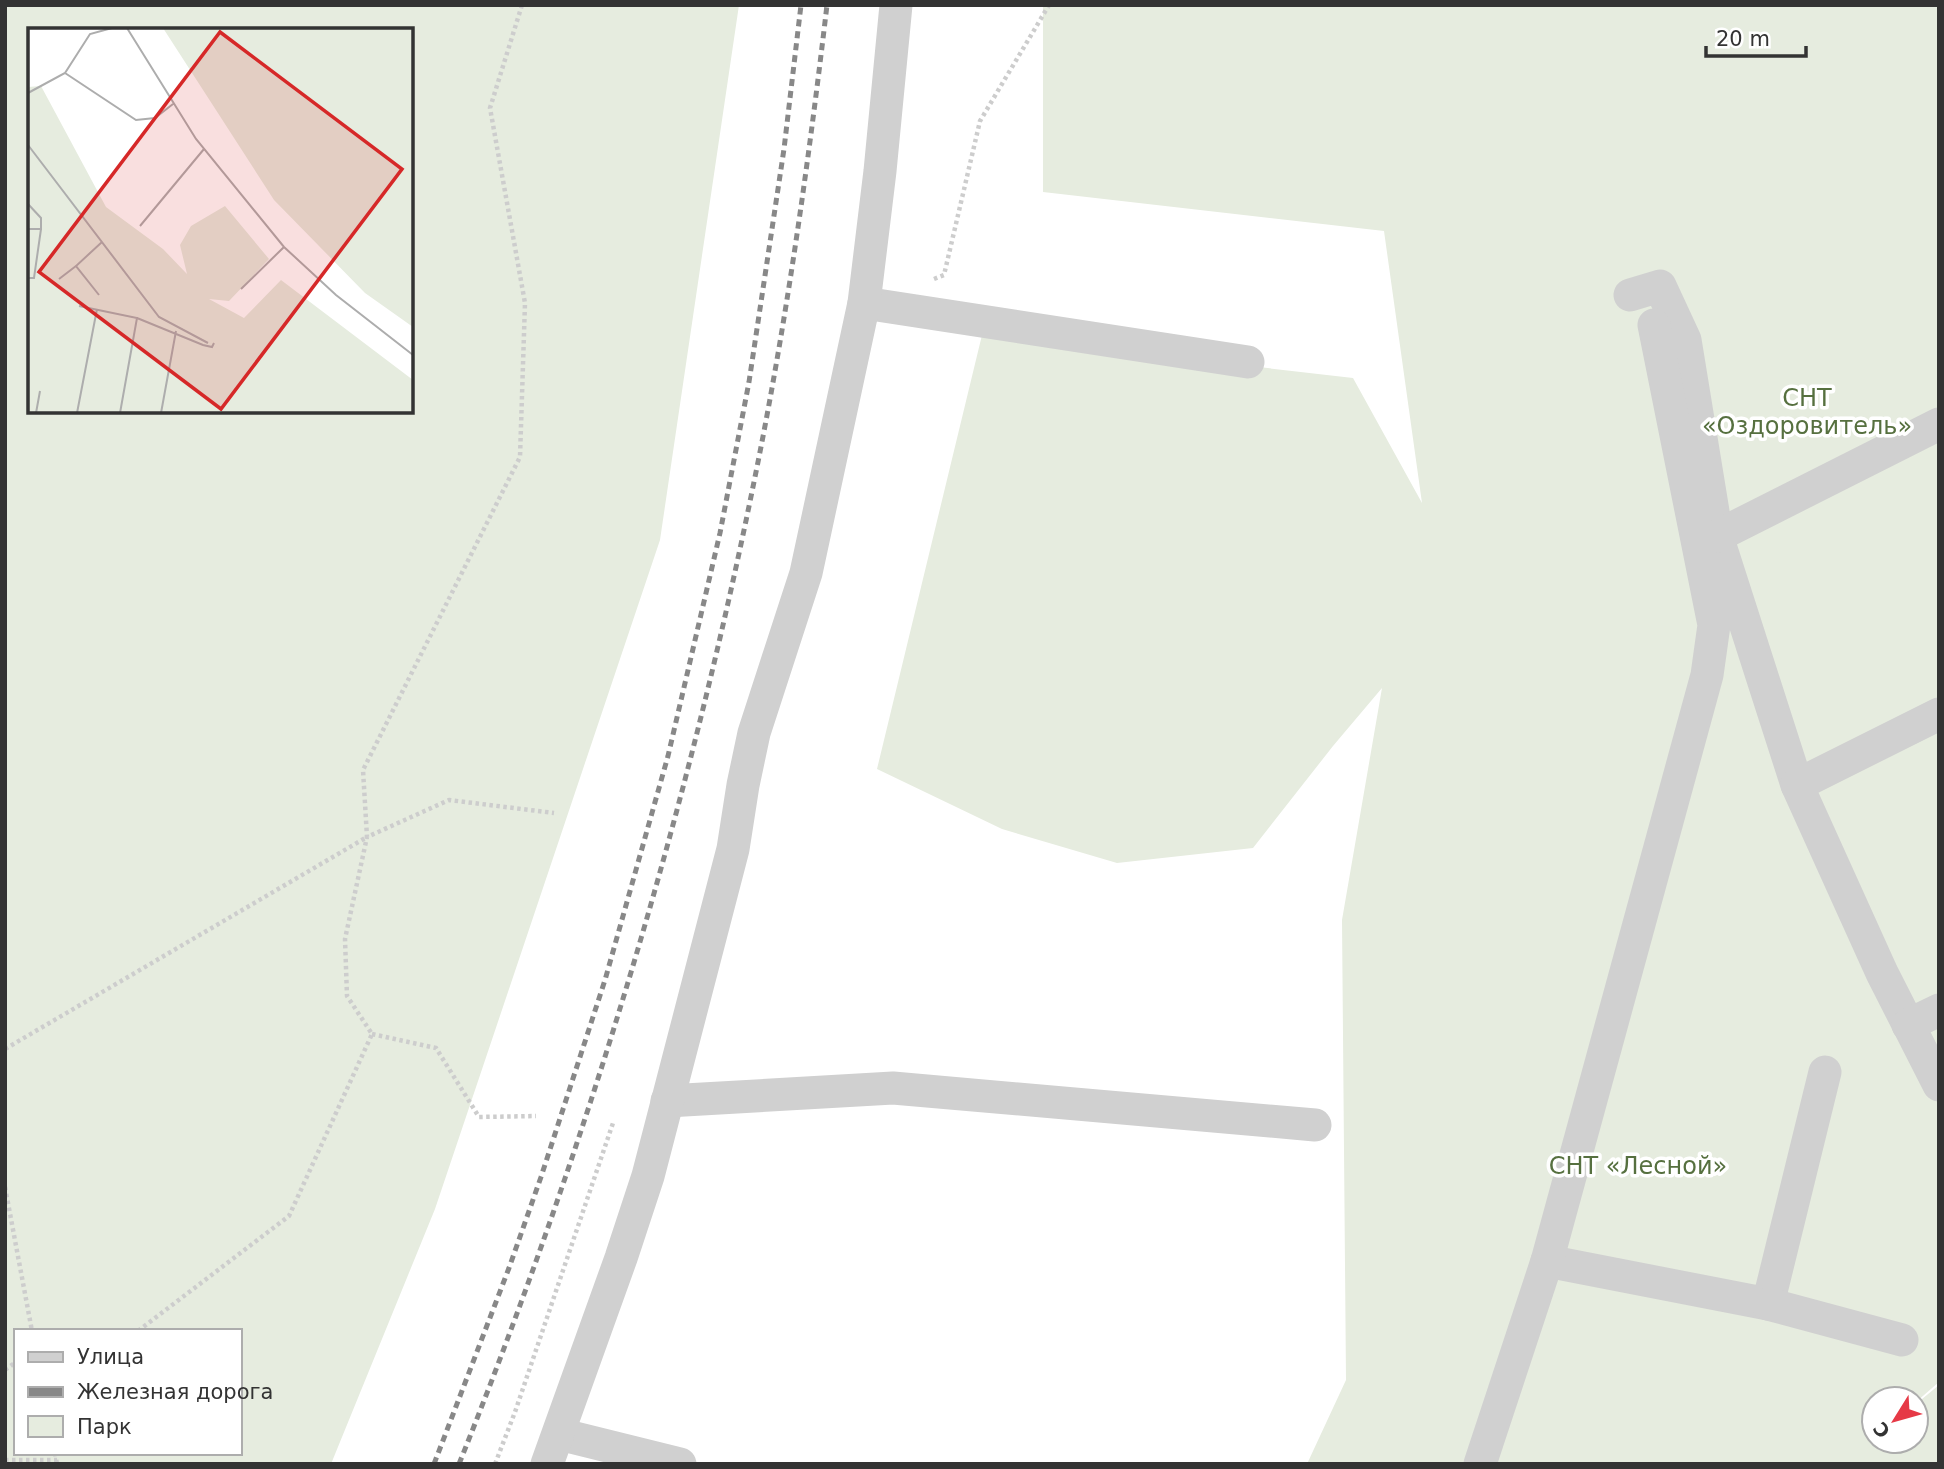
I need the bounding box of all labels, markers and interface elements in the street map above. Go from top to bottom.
scale bar [1706,14,1806,58]
text: 20 m [1716,27,1770,51]
inset map [28,28,413,413]
park label: СНТ «Оздоровитель» [1702,384,1912,440]
park label: СНТ «Лесной» [1549,1152,1727,1180]
legend [14,1329,242,1455]
text: Улица [77,1345,144,1369]
text: Железная дорога [77,1380,273,1404]
north arrow [1860,1385,1930,1455]
text: Парк [77,1415,132,1439]
text: С [1868,1418,1894,1442]

